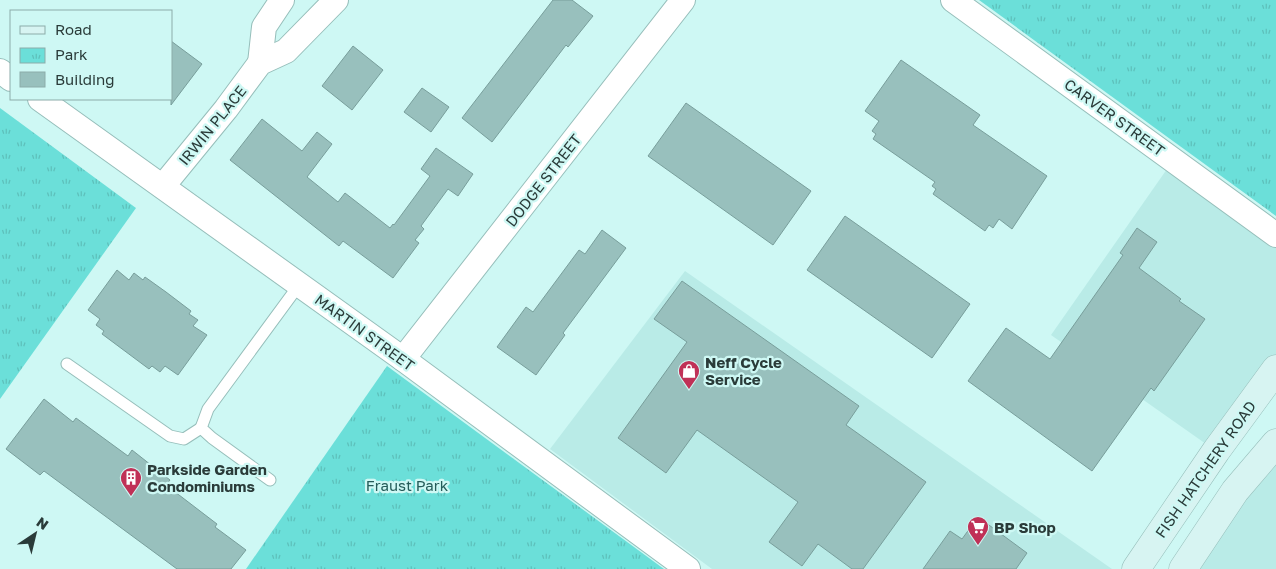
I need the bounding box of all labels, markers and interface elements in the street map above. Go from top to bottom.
legend [10,10,172,100]
text: Road [55,20,92,38]
text: Park [55,45,88,63]
text: Building [55,70,115,88]
street label: CARVER STREET [1061,75,1169,159]
street label: IRWIN PLACE [174,82,250,168]
street label: DODGE STREET [501,130,585,230]
street label: MARTIN STREET [312,290,418,374]
place label: Neff Cycle Service [705,353,782,388]
shop icon: Neff Cycle Service [677,359,701,390]
street label: FISH HATCHERY ROAD [1151,397,1259,541]
place label: Parkside Garden Condominiums [147,460,267,495]
building icon: Parkside Garden Condominiums [119,466,143,497]
park label: Fraust Park [366,476,449,494]
north arrow [10,509,60,559]
text: N [34,513,52,533]
supermarket icon: BP Shop [966,515,990,546]
place label: BP Shop [994,518,1056,536]

